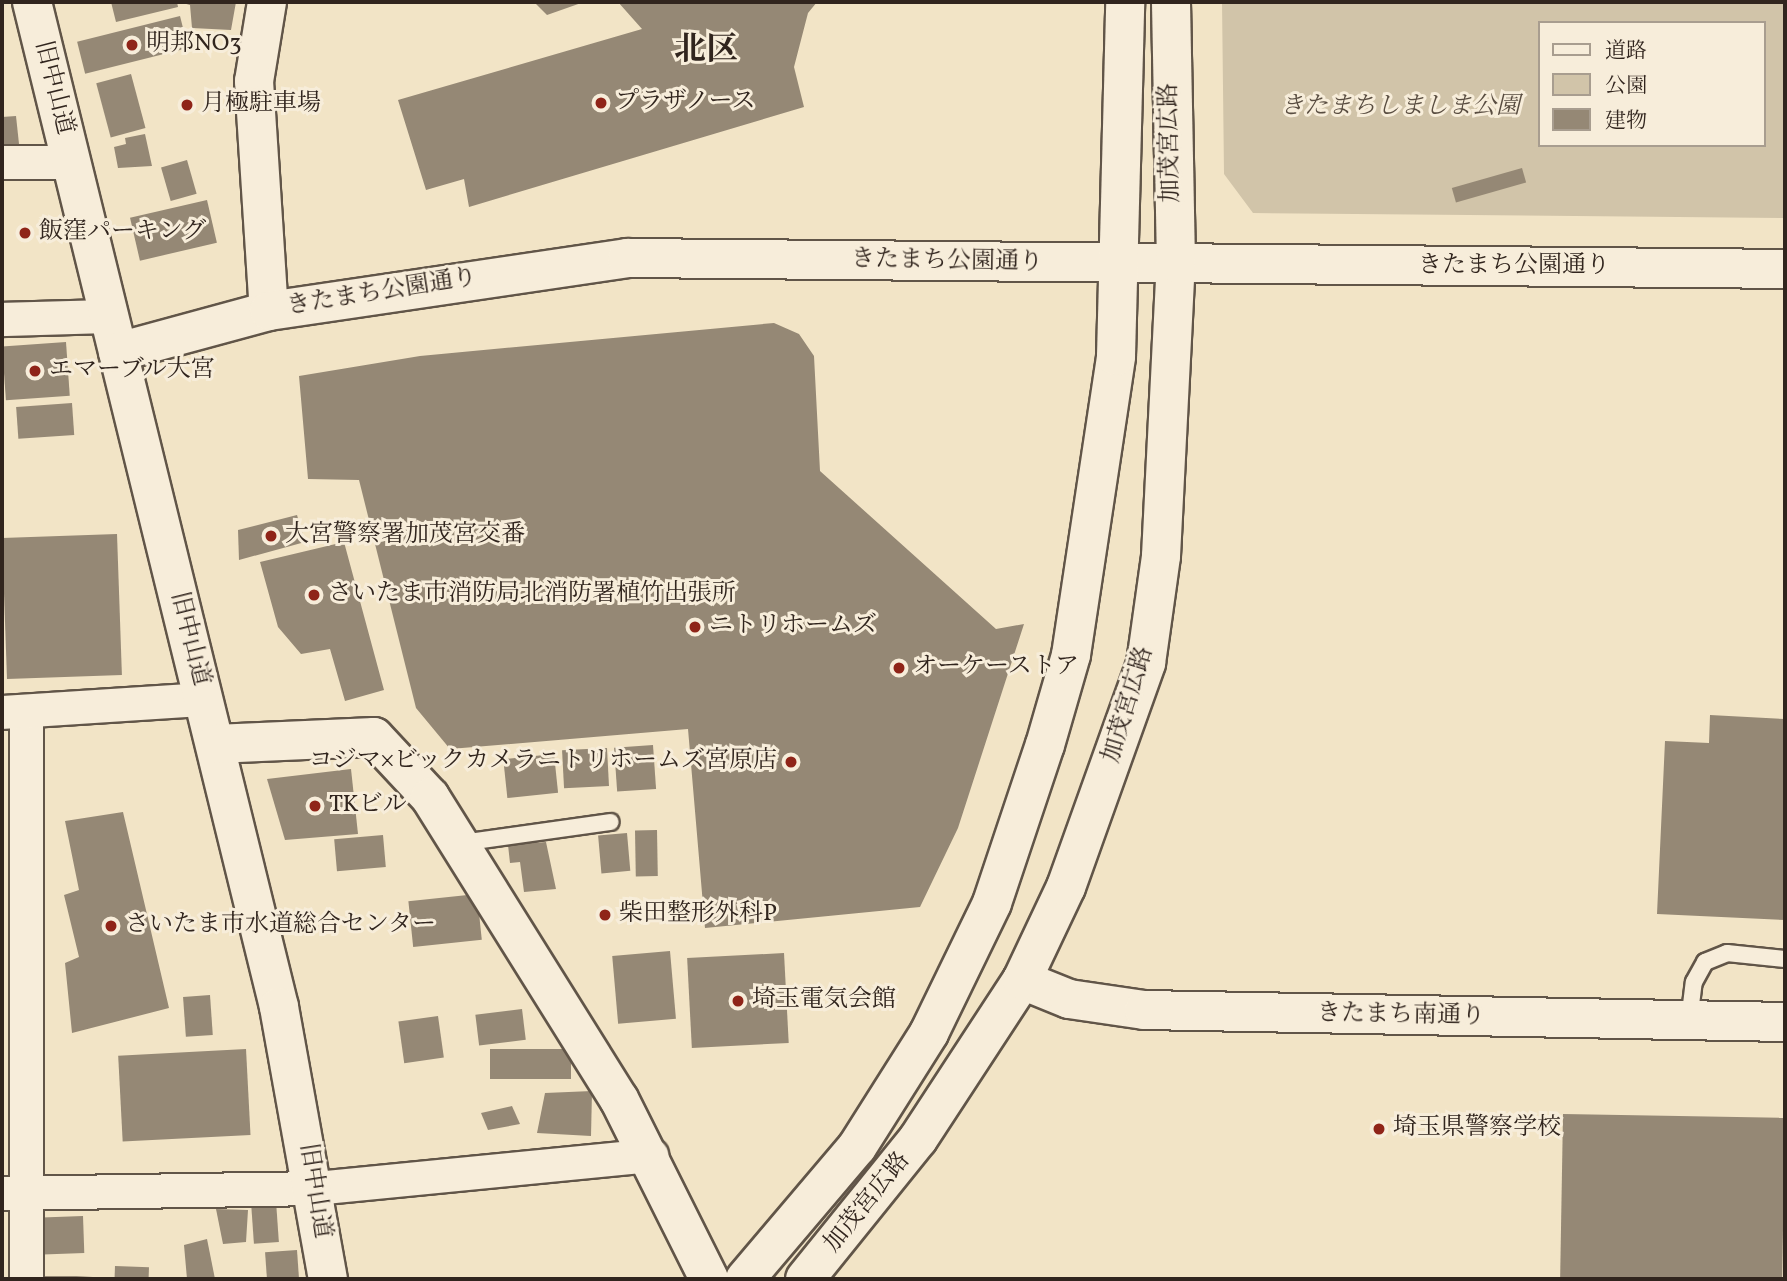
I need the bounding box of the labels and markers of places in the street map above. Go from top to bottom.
place label: 明邦NO3 [146,31,242,59]
marker: 明邦NO3 [124,37,140,53]
place label: プラザノース [615,89,758,117]
place label: 月極駐車場 [201,91,321,119]
marker: プラザノース [593,95,609,111]
marker: 月極駐車場 [179,97,195,113]
place label: 飯窪パーキング [39,219,207,247]
marker: 飯窪パーキング [17,225,33,241]
place label: エマーブル大宮 [49,357,217,385]
marker: エマーブル大宮 [27,363,43,379]
place label: 大宮警察署加茂宮交番 [285,522,525,550]
marker: 大宮警察署加茂宮交番 [263,528,279,544]
place label: さいたま市消防局北消防署植竹出張所 [328,581,736,609]
marker: さいたま市消防局北消防署植竹出張所 [306,587,322,603]
place label: ニトリホームズ [709,613,877,641]
marker: ニトリホームズ [687,619,703,635]
place label: オーケーストア [913,654,1081,682]
marker: オーケーストア [891,660,907,676]
place label: コジマ×ビックカメラニトリホームズ宮原店 [308,748,777,776]
marker: コジマ×ビックカメラニトリホームズ宮原店 [783,754,799,770]
place label: TKビル [329,792,407,820]
marker: TKビル [307,798,323,814]
place label: 柴田整形外科P [619,901,777,929]
marker: 柴田整形外科P [597,907,613,923]
place label: さいたま市水道総合センター [125,912,437,940]
marker: さいたま市水道総合センター [103,918,119,934]
place label: 埼玉電気会館 [752,987,896,1015]
marker: 埼玉電気会館 [730,993,746,1009]
place label: 埼玉県警察学校 [1393,1115,1561,1143]
marker: 埼玉県警察学校 [1371,1121,1387,1137]

